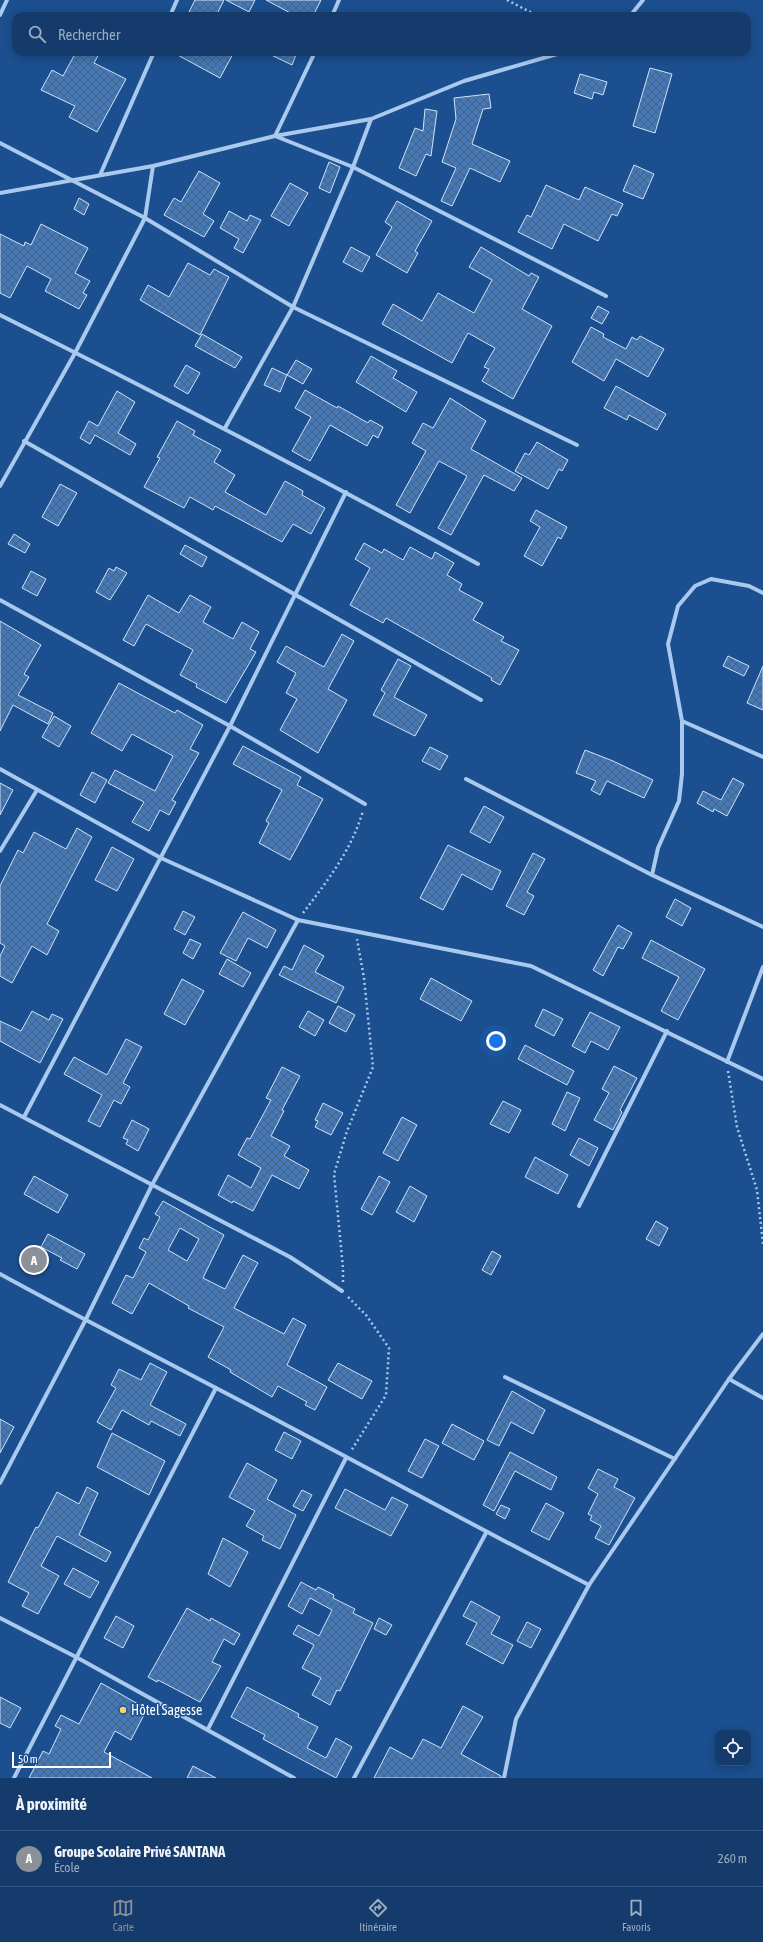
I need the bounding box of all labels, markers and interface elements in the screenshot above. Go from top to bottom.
search box [12,12,751,56]
icon: search [26,23,48,45]
text: Rechercher [58,26,120,43]
your location [486,1031,506,1051]
pin: A [21,1245,47,1275]
place label: Hôtel Sagesse [131,1702,202,1718]
marker: Hôtel Sagesse [118,1705,128,1715]
map controls [715,1730,751,1766]
button: locate [715,1730,751,1766]
scale bar [12,1750,111,1769]
text: 50 m [18,1753,38,1765]
text: À proximité [16,1794,87,1814]
text: Groupe Scolaire Privé SANTANA [54,1843,225,1860]
text: A [26,1851,32,1866]
text: 260 m [718,1851,747,1866]
text: École [54,1860,80,1875]
tab: Carte [112,1897,134,1933]
tab: Itinéraire [359,1897,397,1933]
tab: Favoris [622,1897,651,1933]

